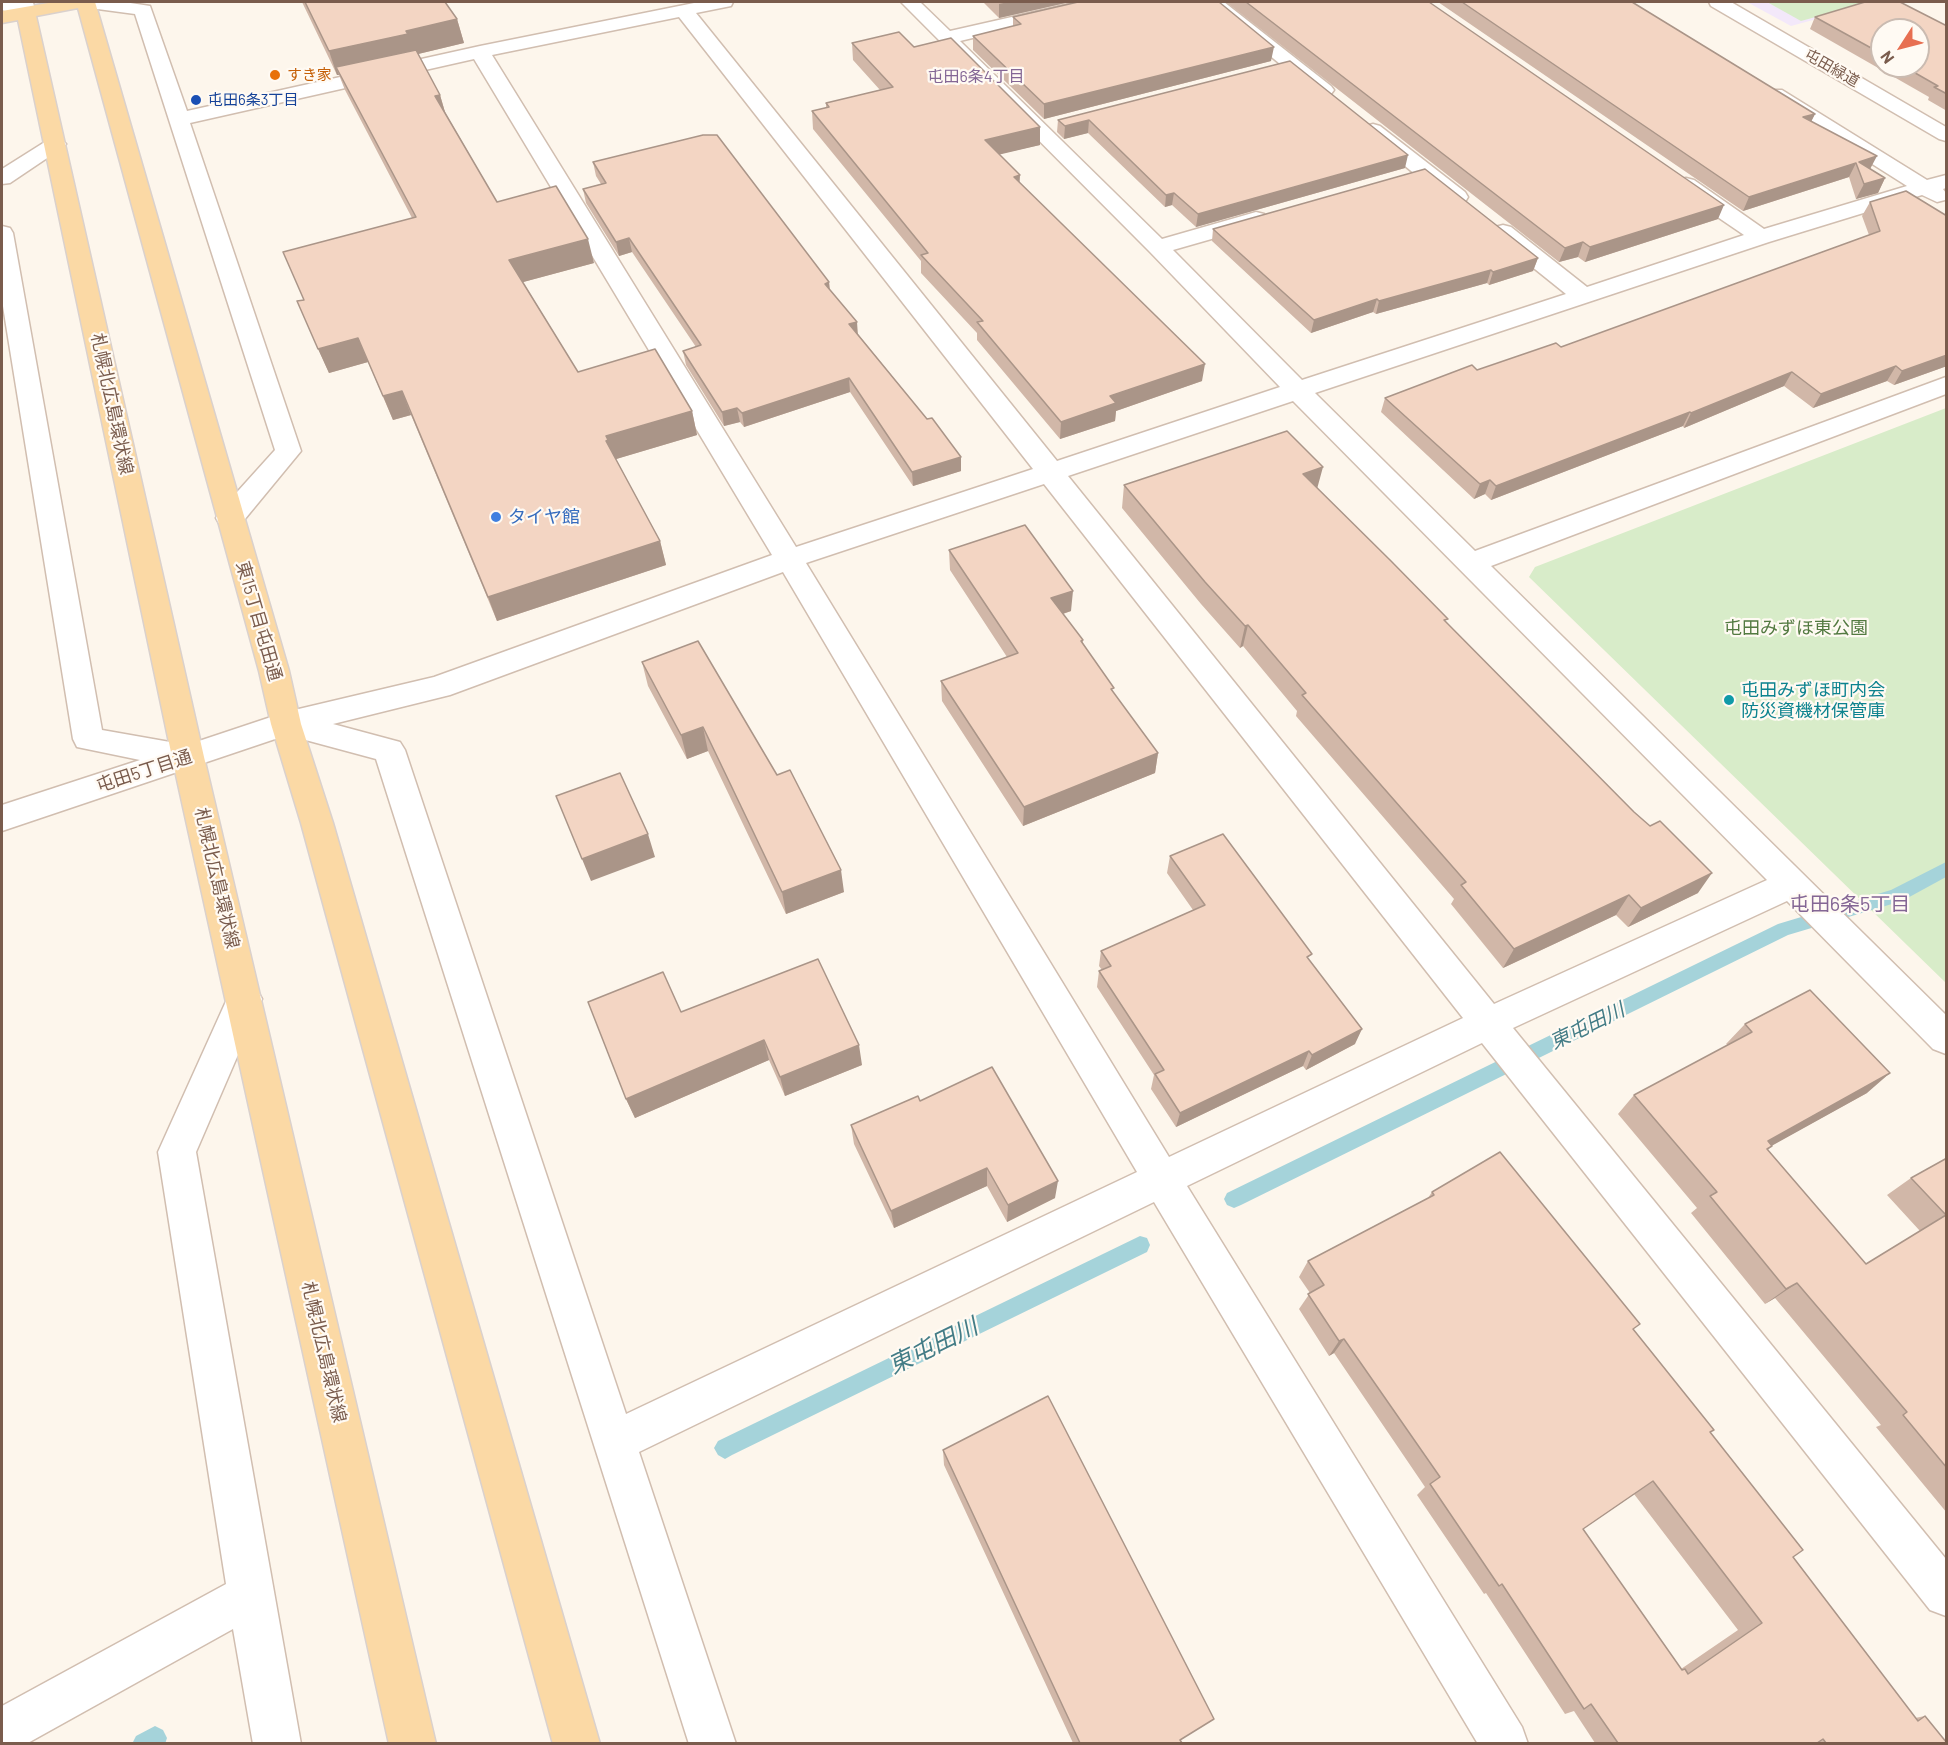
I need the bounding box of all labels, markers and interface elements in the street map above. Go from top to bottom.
north arrow [1870,18,1930,78]
street label: 屯田緑道 [1802,45,1862,91]
text: N [1876,48,1897,68]
place label: すき家 [287,66,332,84]
district label: 屯田6条4丁目 [927,67,1025,87]
marker: すき家 [268,68,282,82]
place label: 屯田6条3丁目 [208,91,298,109]
marker: 屯田6条3丁目 [189,93,203,107]
street label: 札幌北広島環状線 [86,331,138,477]
place label: タイヤ館 [508,506,580,528]
marker: タイヤ館 [489,510,503,524]
street label: 東15丁目屯田通 [232,559,286,683]
park label: 屯田みずほ東公園 [1724,617,1868,639]
place label: 屯田みずほ町内会 防災資機材保管庫 [1741,679,1885,722]
marker: 屯田みずほ町内会 防災資機材保管庫 [1722,693,1736,707]
street label: 屯田5丁目通 [93,745,195,797]
street label: 札幌北広島環状線 [190,805,244,951]
district label: 屯田6条5丁目 [1790,892,1910,916]
water label: 東屯田川 [1546,998,1628,1054]
street label: 札幌北広島環状線 [297,1279,351,1425]
water label: 東屯田川 [884,1312,982,1380]

